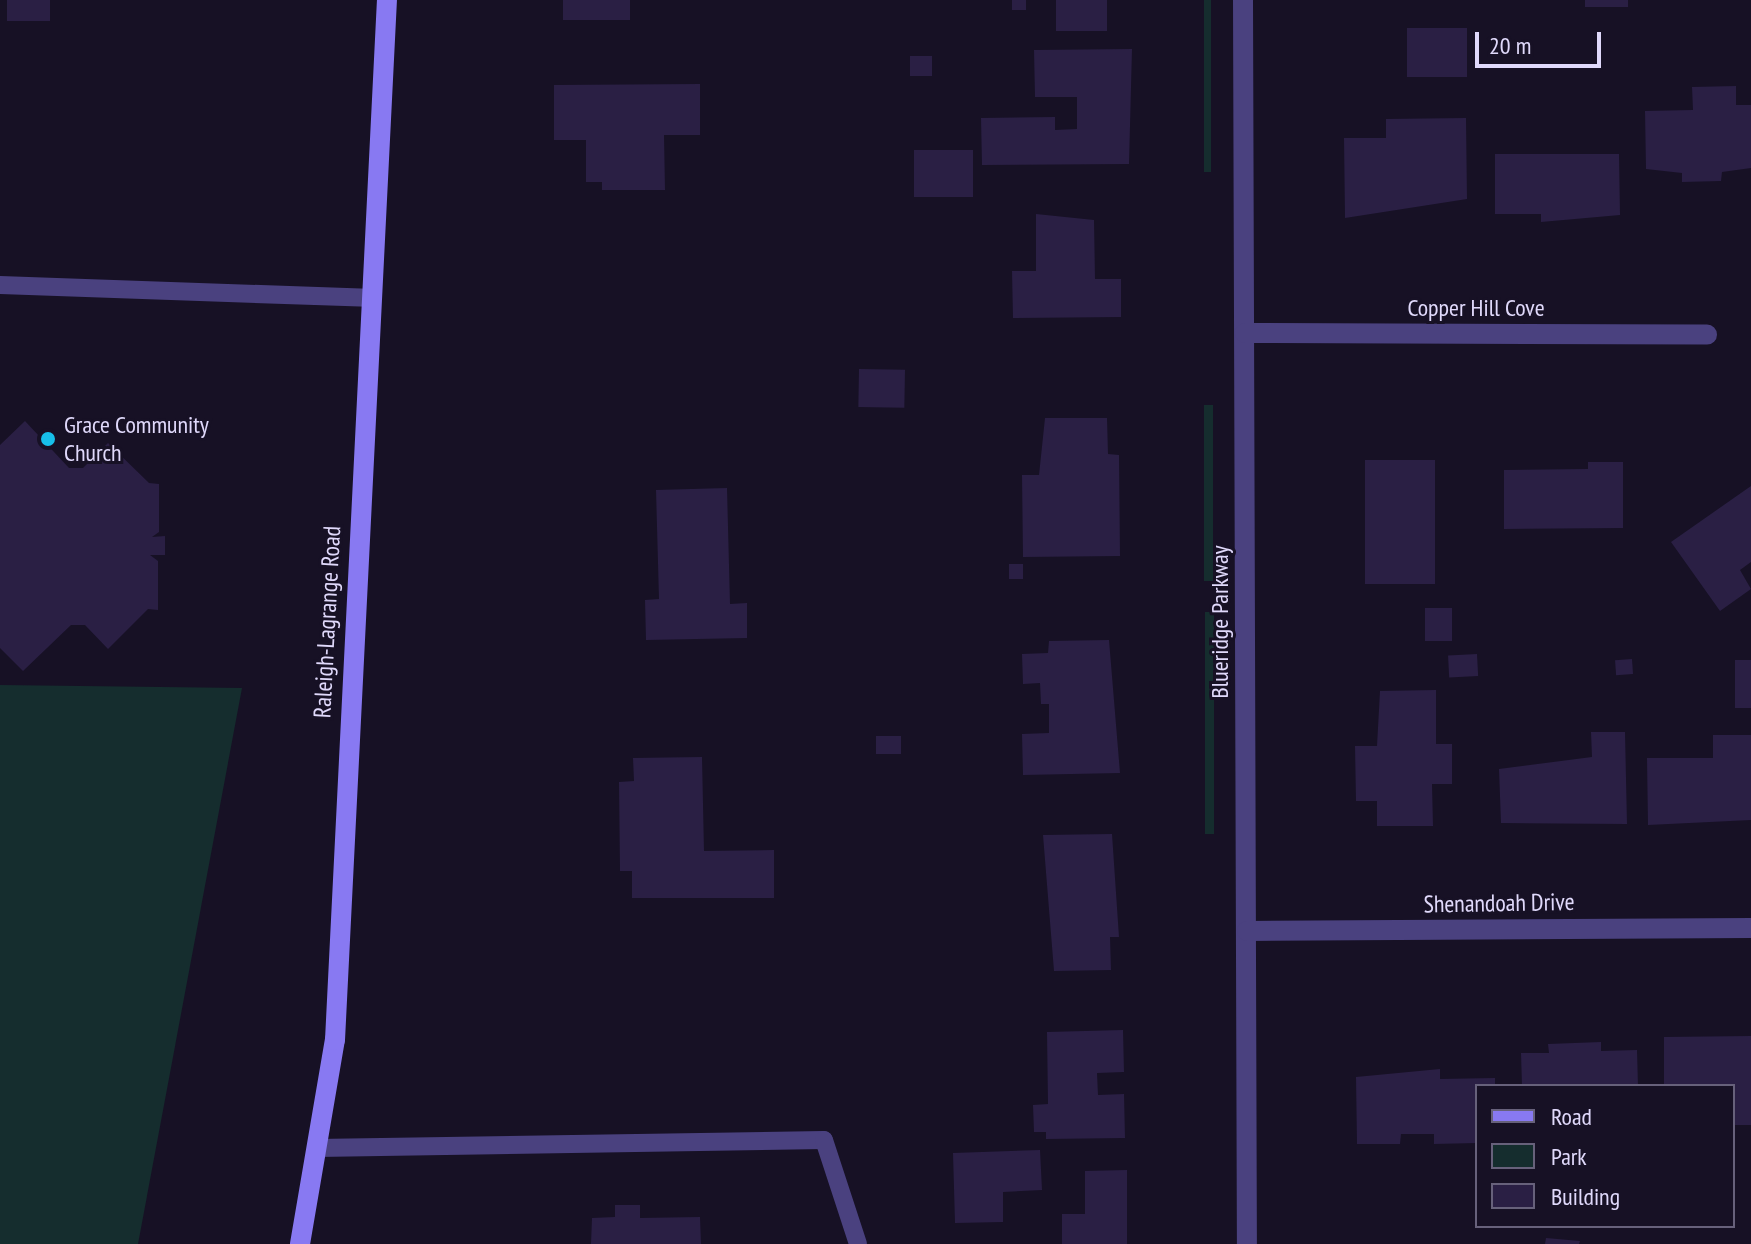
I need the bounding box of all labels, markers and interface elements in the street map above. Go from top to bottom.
scale bar [1479,16,1605,66]
text: 20 m [1489,30,1531,61]
street label: Copper Hill Cove [1407,294,1545,322]
place label: Grace Community Church [64,411,209,467]
marker: Grace Community Church [39,430,57,448]
street label: Raleigh-Lagrange Road [308,525,346,719]
street label: Blueridge Parkway [1206,545,1234,699]
street label: Shenandoah Drive [1423,887,1575,919]
legend [1475,1084,1735,1228]
text: Road [1551,1101,1592,1132]
text: Park [1551,1141,1587,1172]
text: Building [1551,1181,1620,1212]

